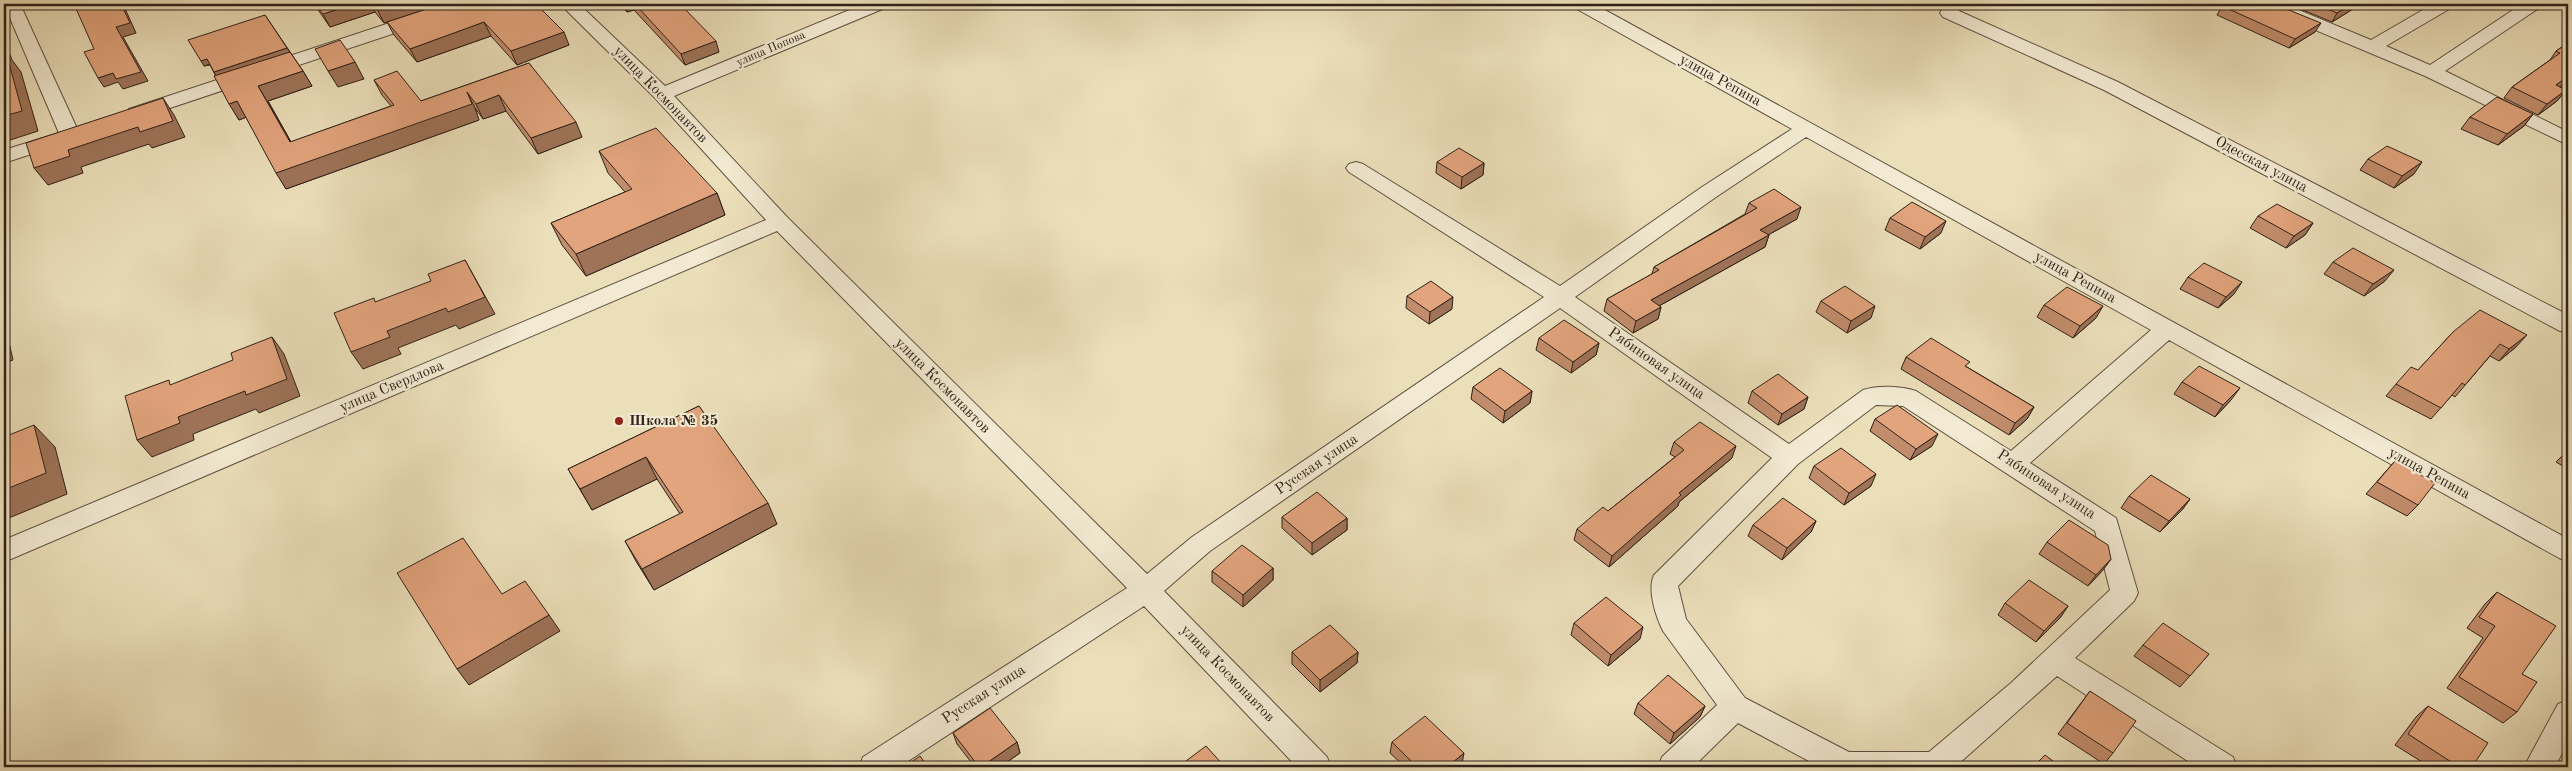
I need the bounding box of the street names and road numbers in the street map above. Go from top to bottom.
street label: улица Попова [735,29,807,69]
street label: улица Космонавтов [610,44,710,146]
street label: улица Репина [1677,52,1764,110]
street label: Одесская улица [2212,134,2310,196]
street label: улица Репина [2032,249,2119,307]
street label: Рябиновая улица [1605,325,1708,403]
street label: улица Космонавтов [891,335,993,437]
street label: улица Свердлова [338,358,447,416]
street label: Русская улица [1273,432,1361,498]
street label: улица Репина [2386,445,2473,503]
street label: Рябиновая улица [1994,448,2098,523]
street label: улица Космонавтов [1177,623,1277,725]
street label: Русская улица [940,662,1029,727]

